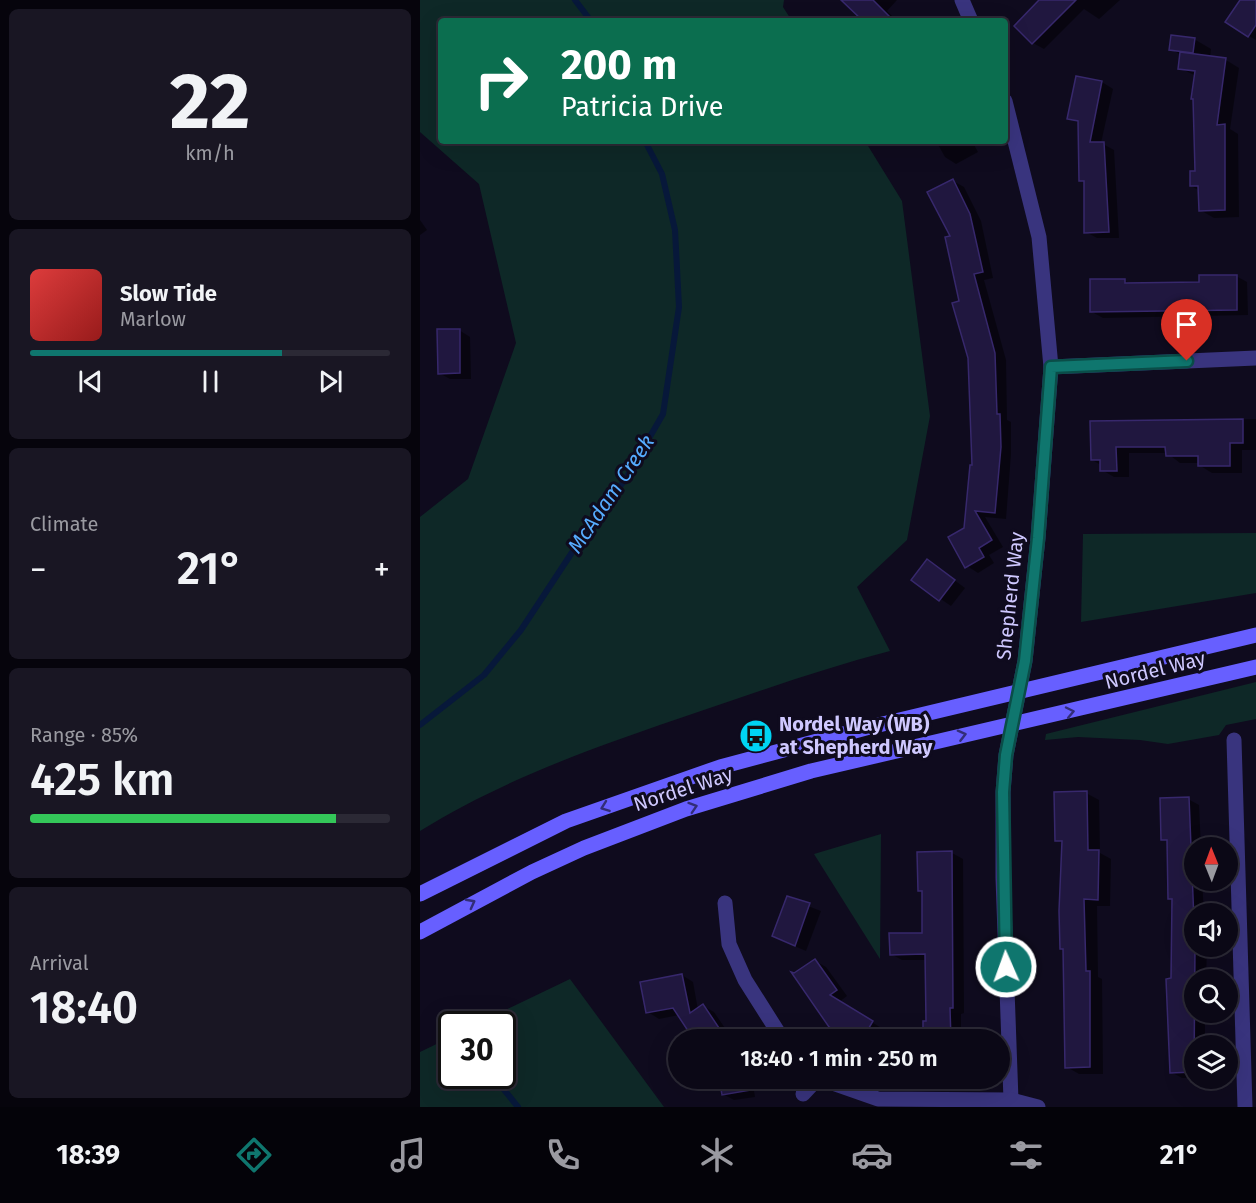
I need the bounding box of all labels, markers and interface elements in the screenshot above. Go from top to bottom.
text: 200 m [561,40,677,90]
icon: right [462,42,540,120]
text: 22 [170,55,250,149]
text: Patricia Drive [561,91,723,123]
text: km/h [185,141,235,165]
text: Slow Tide [120,280,217,307]
pin [1161,299,1212,361]
text: Marlow [120,307,186,331]
icon: arrive [1170,308,1203,341]
icon: previous [74,365,107,398]
icon: pause [194,365,227,398]
icon: next [314,365,347,398]
water label: McAdam Creek [562,430,660,558]
text: Climate [30,512,98,536]
street label: Shepherd Way [991,531,1029,661]
text: 21° [177,542,243,596]
text: − [30,550,47,590]
text: + [374,550,390,590]
street label: Nordel Way [1102,646,1208,694]
one-way arrow [1065,707,1075,720]
place label: Nordel Way (WB) at Shepherd Way [779,712,933,759]
bus stop icon: Nordel Way (WB) at Shepherd Way [738,718,774,754]
text: Range · 85% [30,723,138,747]
one-way arrow [957,730,967,743]
text: 425 km [30,753,174,807]
street label: Nordel Way [630,762,736,816]
one-way arrow [600,799,611,812]
one-way arrow [687,802,698,814]
north arrow [1184,837,1238,891]
map controls [1184,837,1238,1089]
one-way arrow [465,899,475,910]
button: sound [1184,903,1238,957]
position arrow [974,935,1038,999]
text: Arrival [30,951,89,975]
button: search [1184,969,1238,1023]
text: 18:40 [30,981,138,1035]
speed limit sign: 30 [438,1011,516,1089]
button: layers [1184,1035,1238,1089]
text: 18:40 · 1 min · 250 m [740,1045,938,1072]
icon: directions [233,1134,275,1176]
icon: music [387,1134,429,1176]
icon: phone [542,1134,584,1176]
icon: climate [696,1134,738,1176]
icon: car [851,1134,893,1176]
icon: filters [1005,1134,1047,1176]
text: 18:39 [56,1139,120,1171]
text: 21° [1160,1139,1200,1171]

